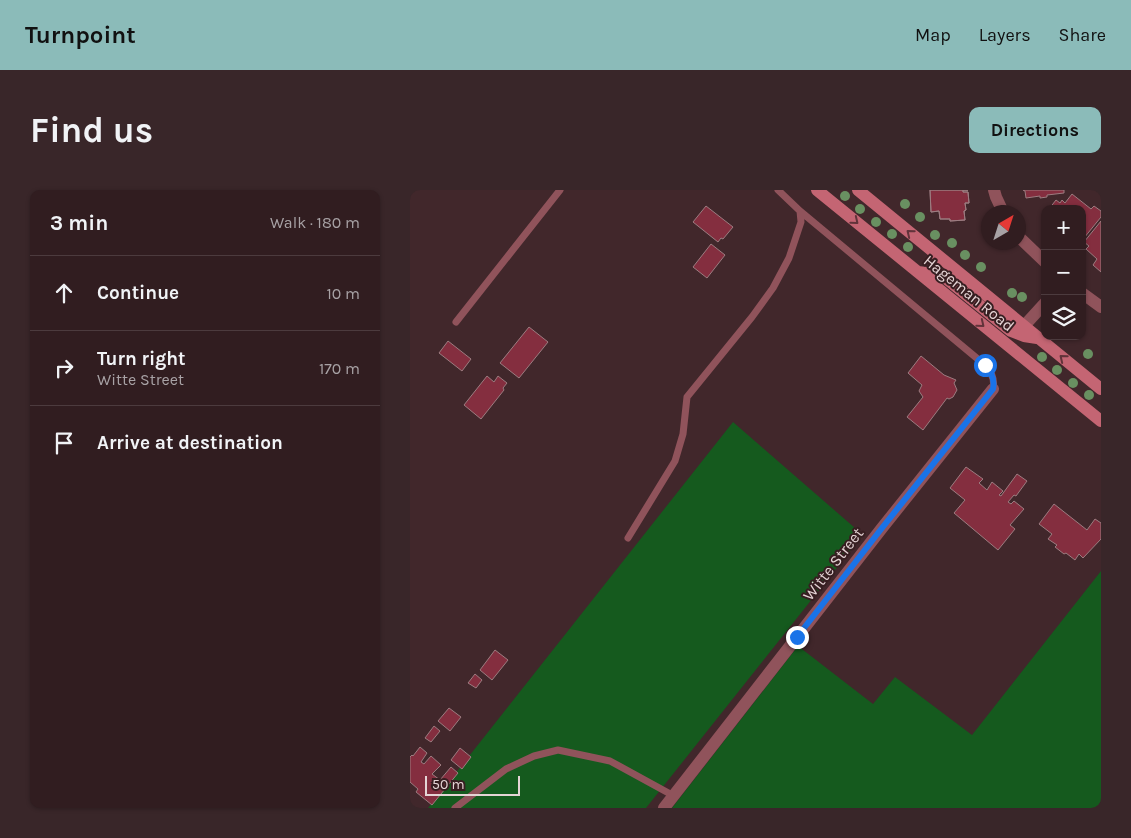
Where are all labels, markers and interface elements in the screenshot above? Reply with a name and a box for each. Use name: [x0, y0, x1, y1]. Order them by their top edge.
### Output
text: Turnpoint: [25, 21, 136, 49]
text: Map: [915, 24, 951, 46]
text: Layers: [979, 24, 1031, 46]
text: Share: [1059, 24, 1106, 46]
button: Directions: [969, 107, 1101, 153]
text: Find us: [30, 110, 153, 151]
north arrow: [981, 205, 1026, 250]
map controls: [1041, 205, 1086, 340]
button: +: [1041, 205, 1086, 250]
text: 3 min: [50, 211, 108, 235]
text: Walk · 180 m: [270, 213, 360, 232]
one-way arrow: [849, 215, 858, 223]
one-way arrow: [907, 230, 916, 238]
button: −: [1041, 250, 1086, 295]
street label: Hageman Road: [920, 251, 1018, 335]
icon: ahead: [50, 279, 78, 307]
text: Continue: [97, 282, 179, 304]
text: 10 m: [326, 284, 360, 303]
button: layers: [1041, 295, 1086, 340]
one-way arrow: [975, 318, 984, 326]
text: Turn right: [97, 348, 186, 370]
icon: right: [50, 354, 78, 382]
route start: [974, 354, 997, 377]
one-way arrow: [1060, 355, 1069, 363]
text: 170 m: [319, 359, 360, 378]
text: Witte Street: [97, 370, 184, 389]
icon: arrive: [50, 429, 78, 457]
text: Arrive at destination: [97, 432, 283, 454]
street label: Witte Street: [799, 524, 867, 604]
route end: [786, 626, 809, 649]
scale bar: [425, 773, 520, 796]
text: 50 m: [432, 776, 465, 793]

